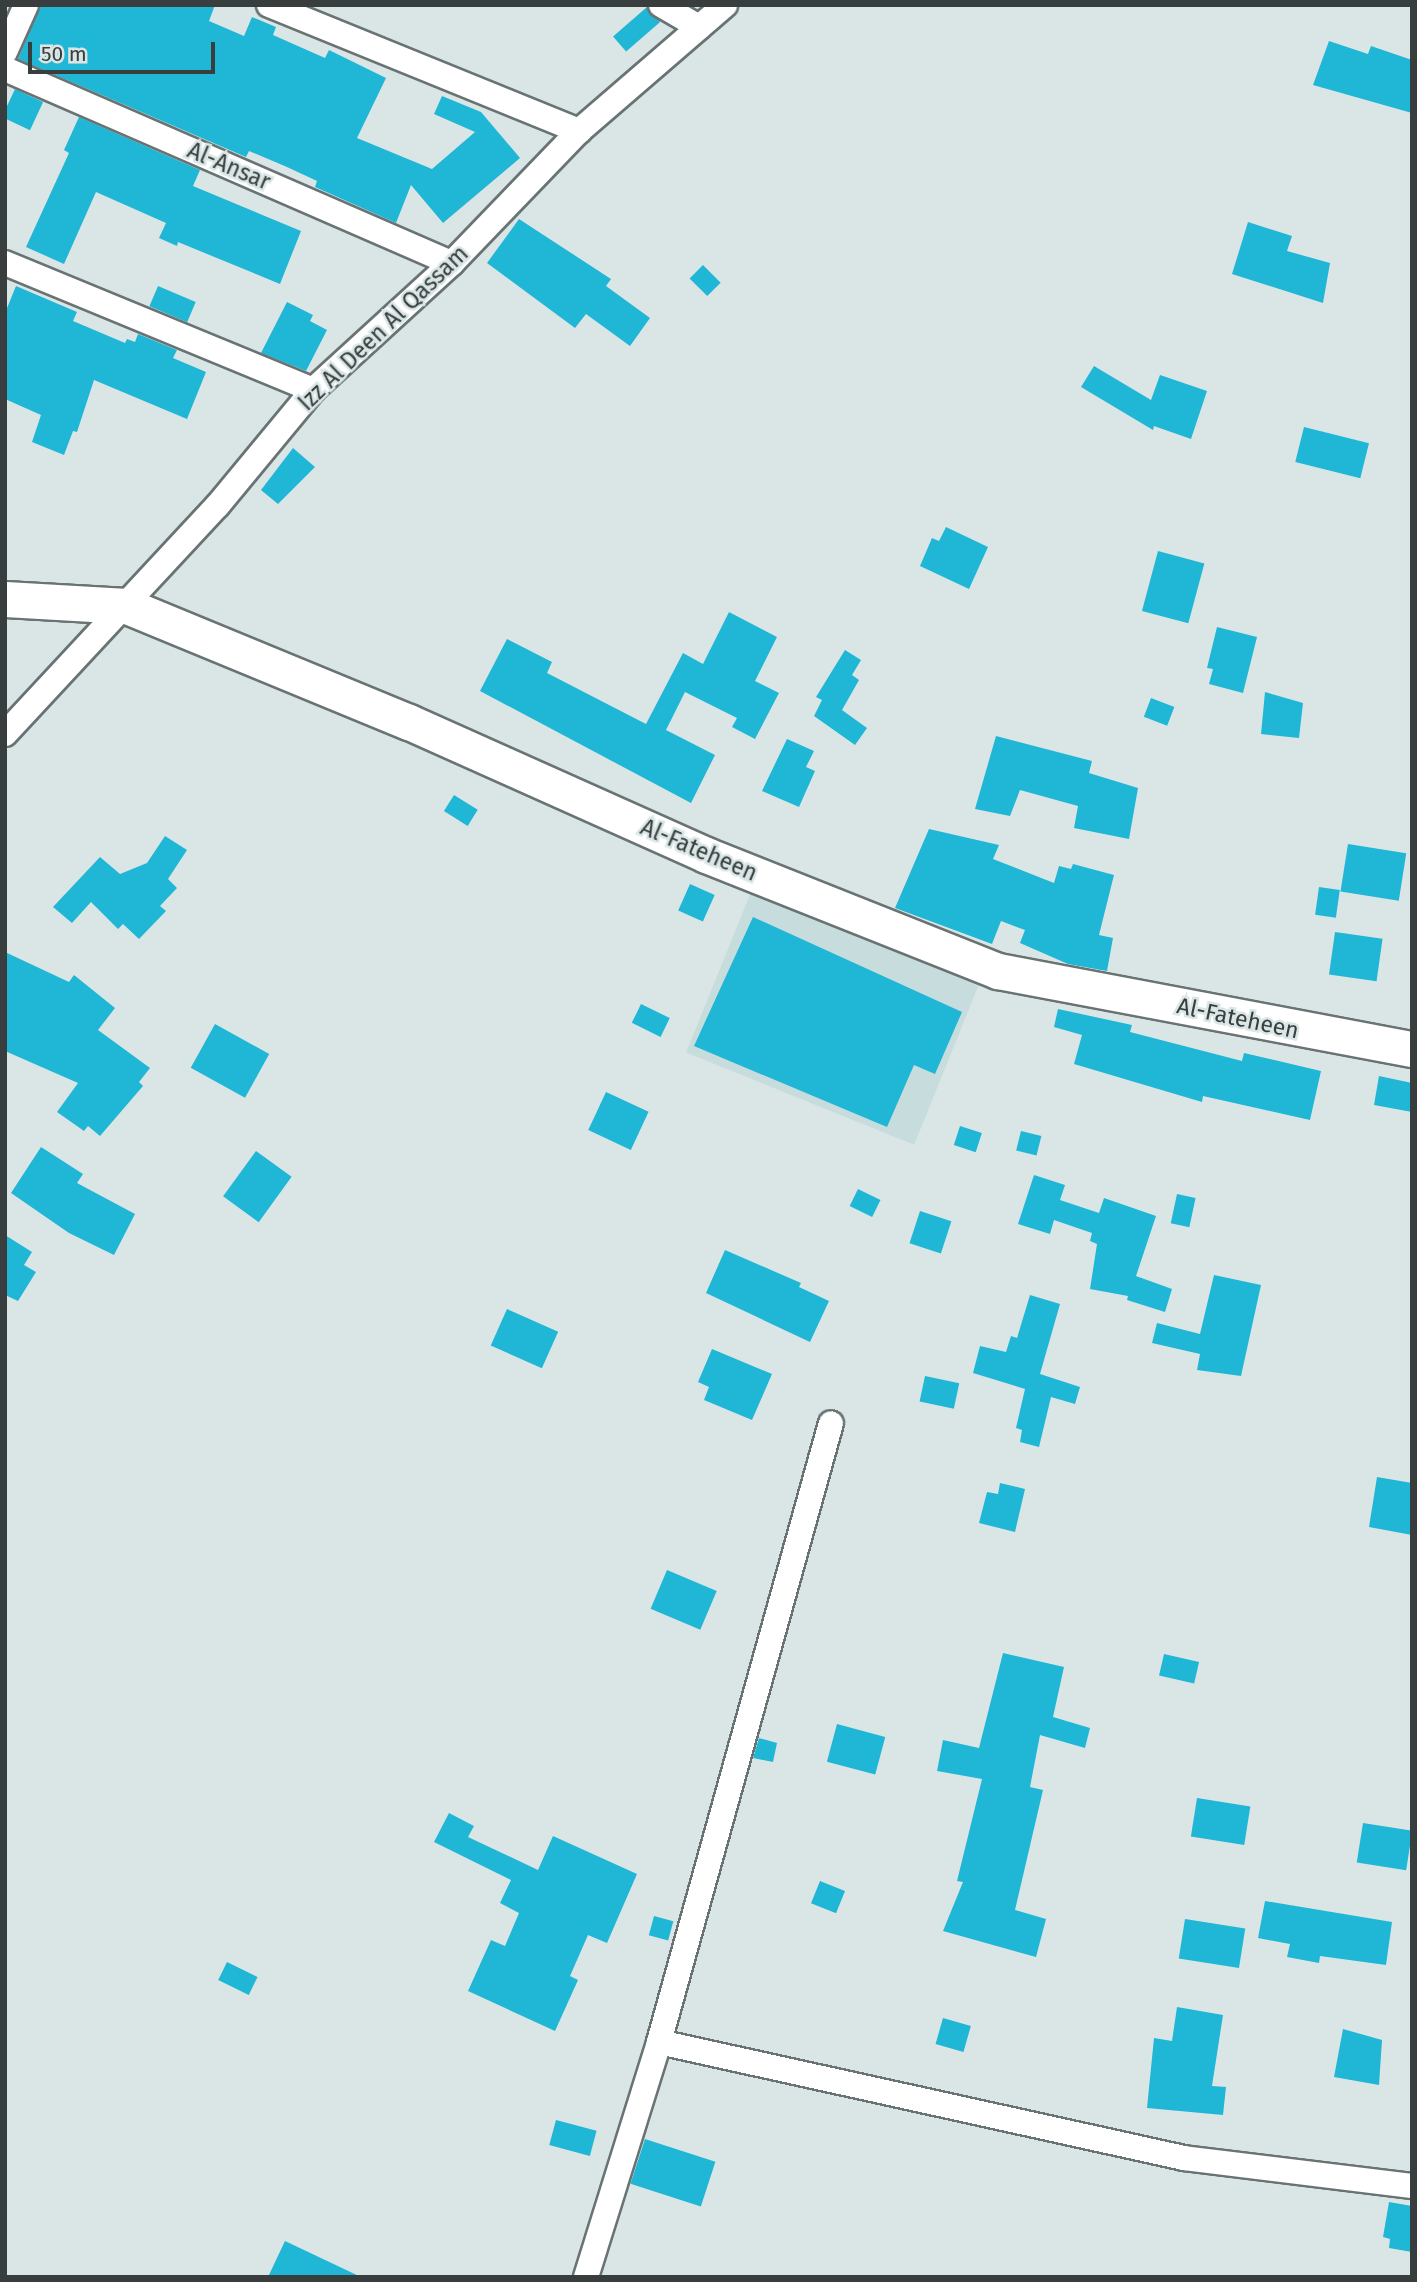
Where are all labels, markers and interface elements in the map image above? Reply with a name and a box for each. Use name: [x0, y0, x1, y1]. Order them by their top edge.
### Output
scale bar: [32, 28, 219, 72]
text: 50 m: [41, 41, 87, 67]
street label: Al-Ansar: [183, 136, 275, 196]
street label: Izz Al Deen Al Qassam: [292, 240, 474, 416]
street label: Al-Fateheen: [637, 813, 761, 887]
street label: Al-Fateheen: [1175, 992, 1301, 1044]

